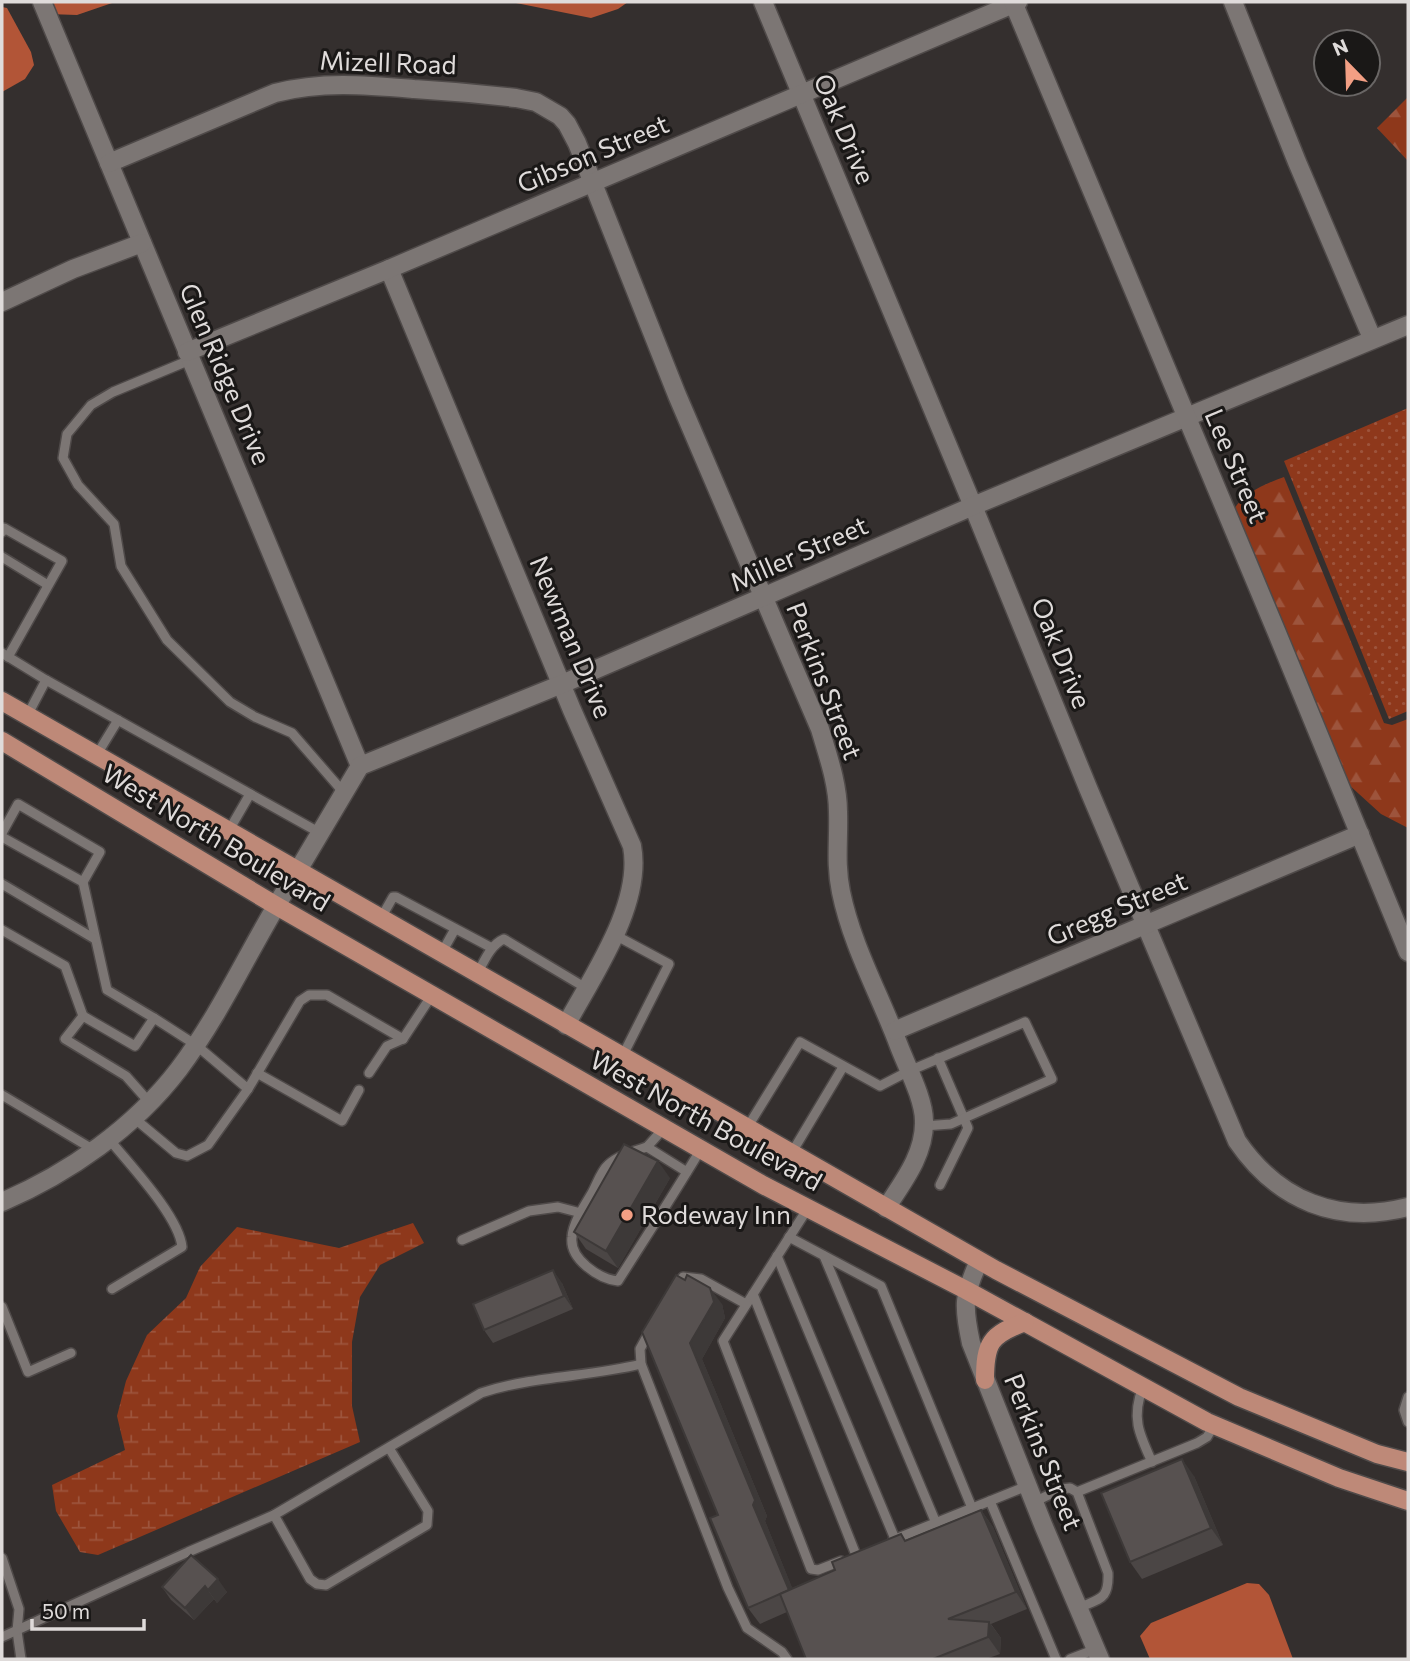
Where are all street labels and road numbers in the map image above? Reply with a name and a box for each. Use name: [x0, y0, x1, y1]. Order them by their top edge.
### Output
street label: Mizell Road: [319, 44, 457, 79]
street label: Oak Drive: [808, 69, 882, 188]
street label: Gibson Street: [512, 107, 673, 198]
street label: Glen Ridge Drive: [174, 278, 278, 469]
street label: Lee Street: [1200, 404, 1275, 527]
street label: Miller Street: [725, 509, 872, 597]
street label: Newman Drive: [524, 551, 620, 722]
street label: Oak Drive: [1026, 593, 1099, 712]
street label: Perkins Street: [781, 597, 870, 763]
street label: West North Boulevard: [97, 756, 336, 917]
street label: Gregg Street: [1042, 864, 1191, 951]
street label: West North Boulevard: [585, 1043, 828, 1196]
street label: Perkins Street: [999, 1369, 1090, 1534]

